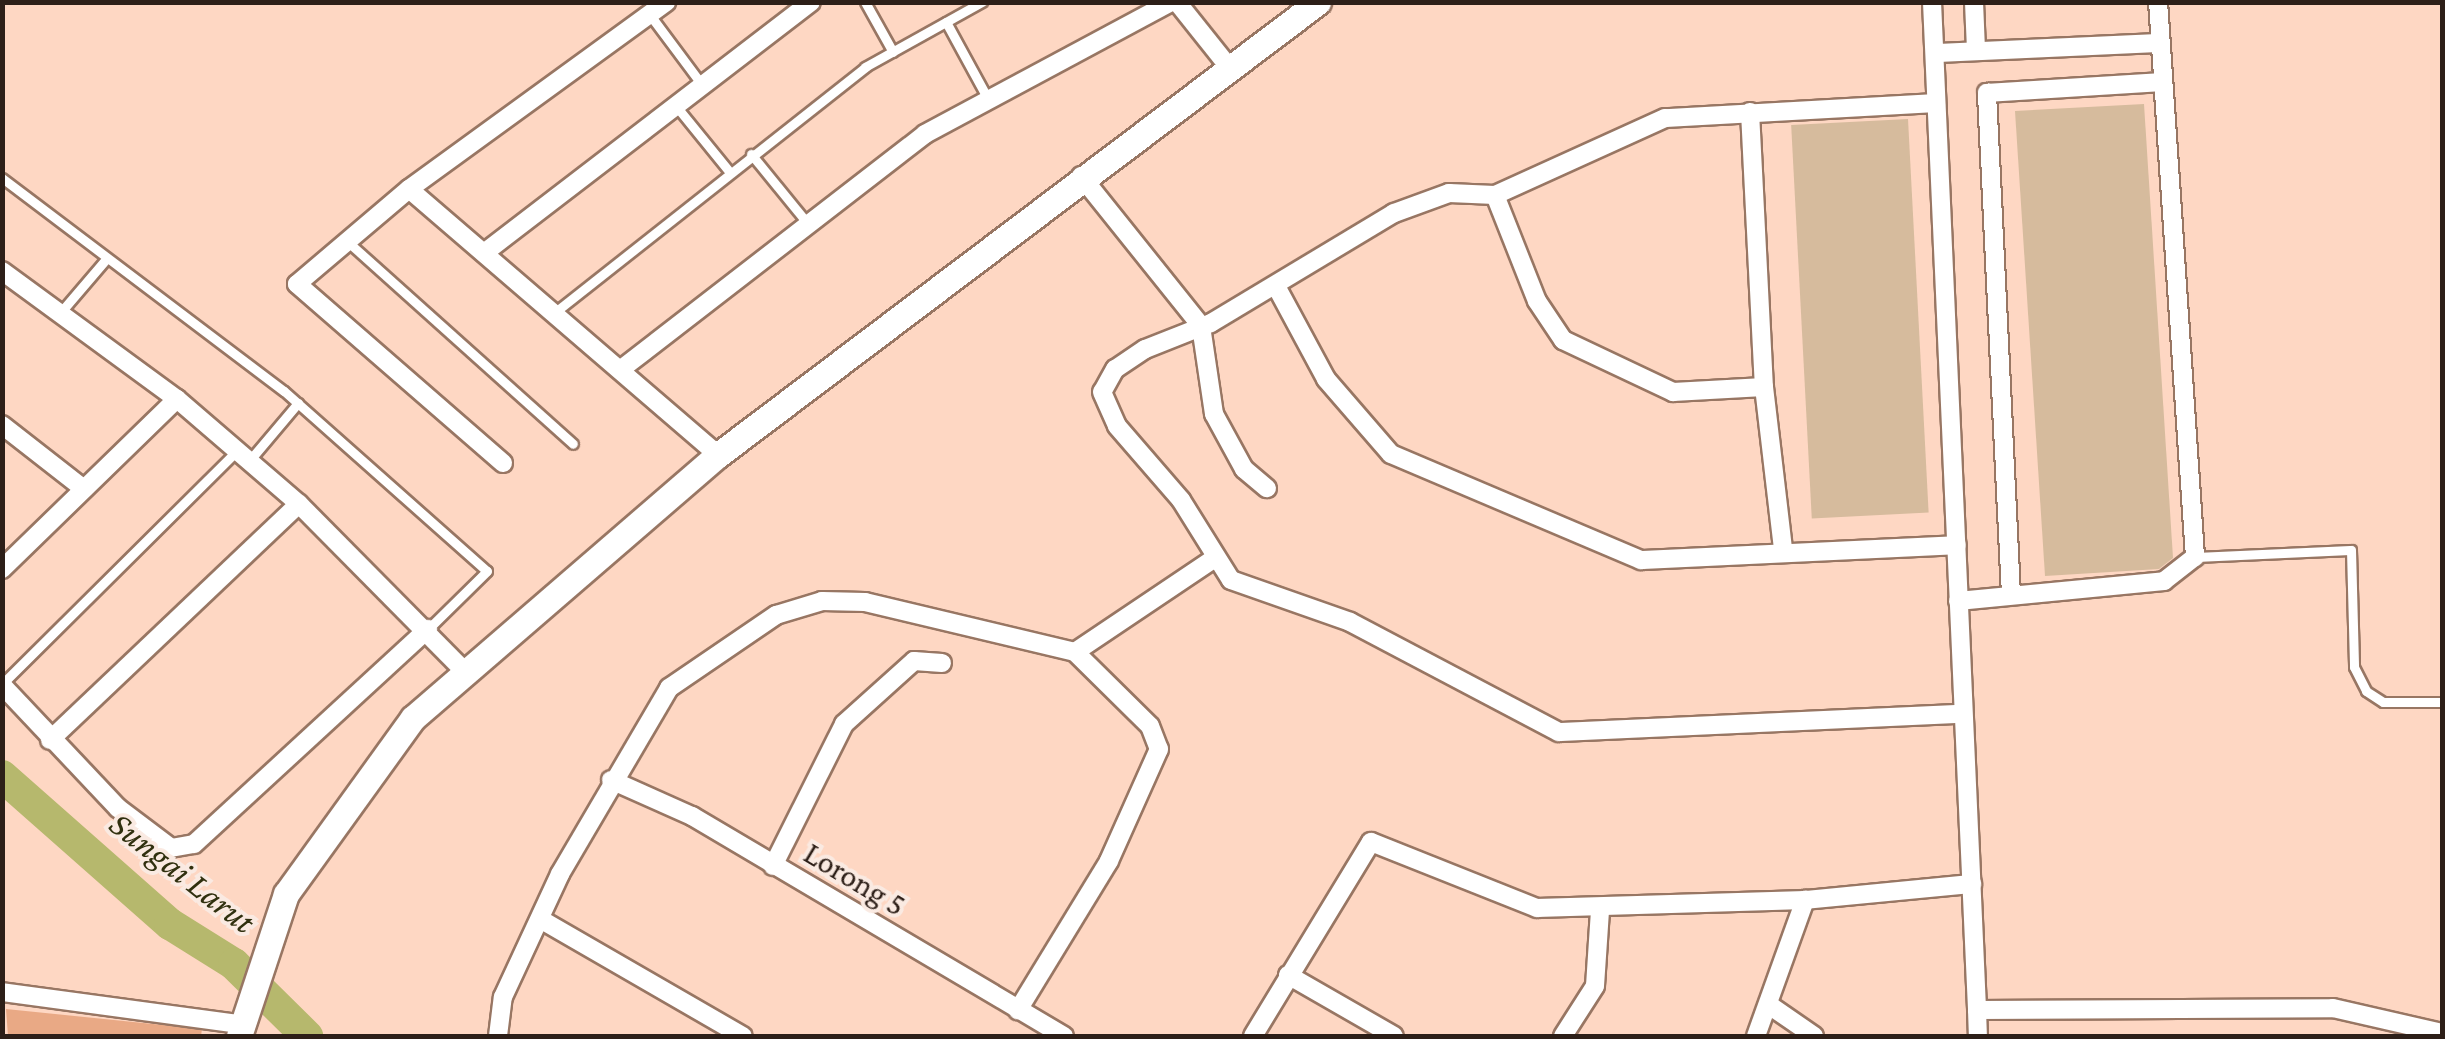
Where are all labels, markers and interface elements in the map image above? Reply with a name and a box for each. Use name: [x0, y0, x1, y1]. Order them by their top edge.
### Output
water label: Sungai Larut: [101, 803, 263, 943]
street label: Lorong 5: [797, 834, 913, 924]

